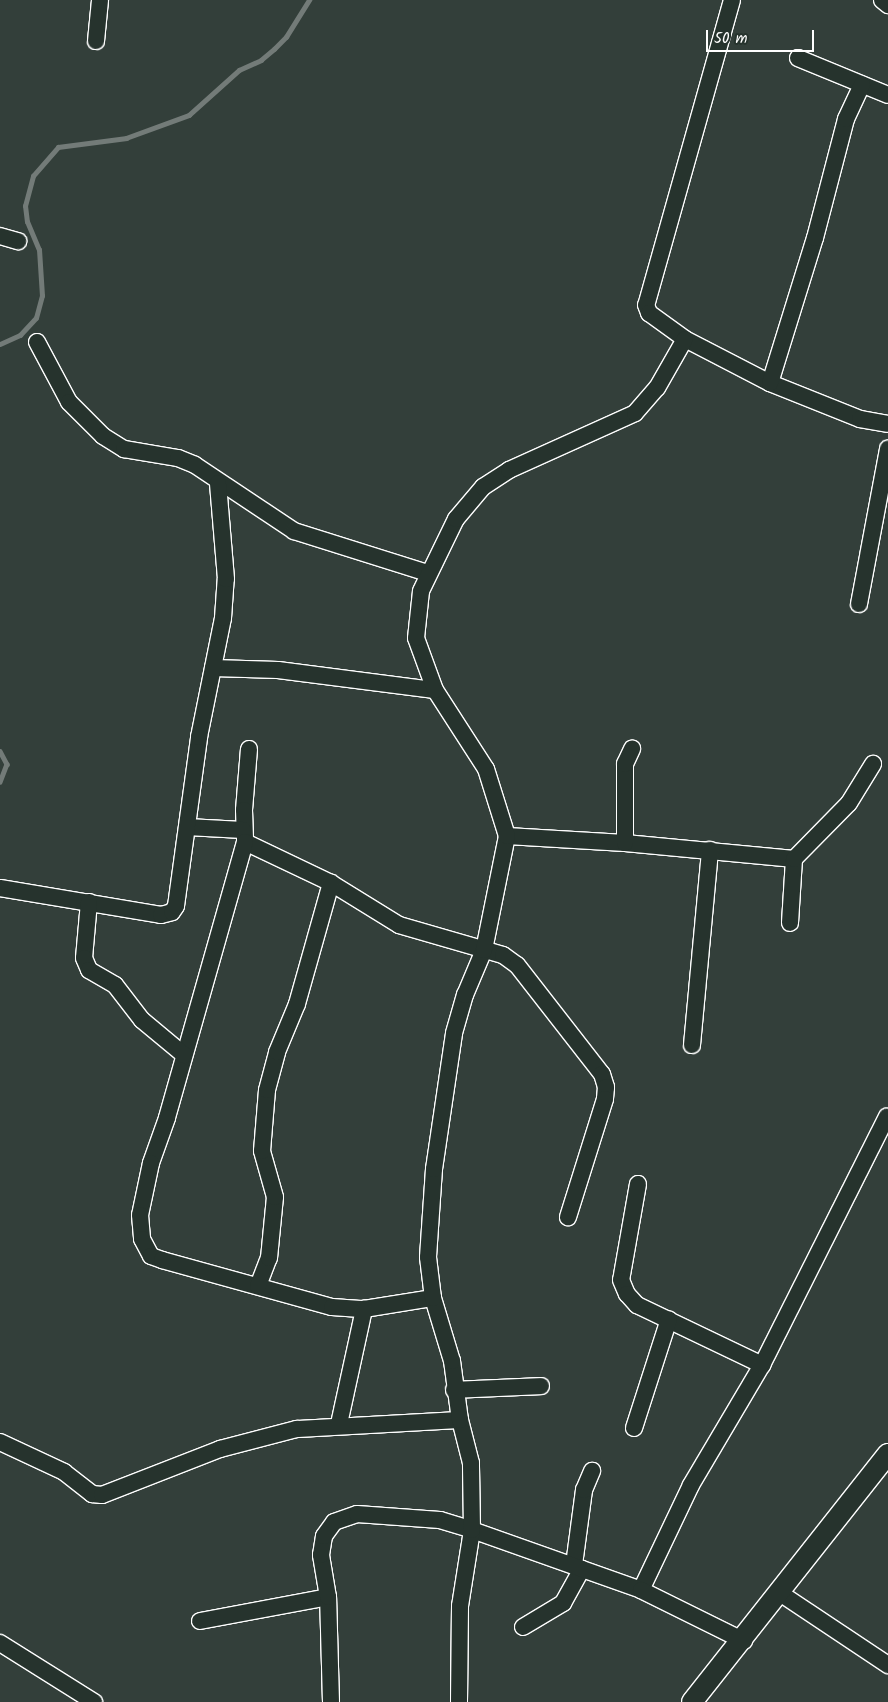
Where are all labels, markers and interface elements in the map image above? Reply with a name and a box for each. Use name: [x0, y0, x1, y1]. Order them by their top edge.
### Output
scale bar: [708, 20, 816, 52]
text: 50 m: [714, 27, 748, 51]

